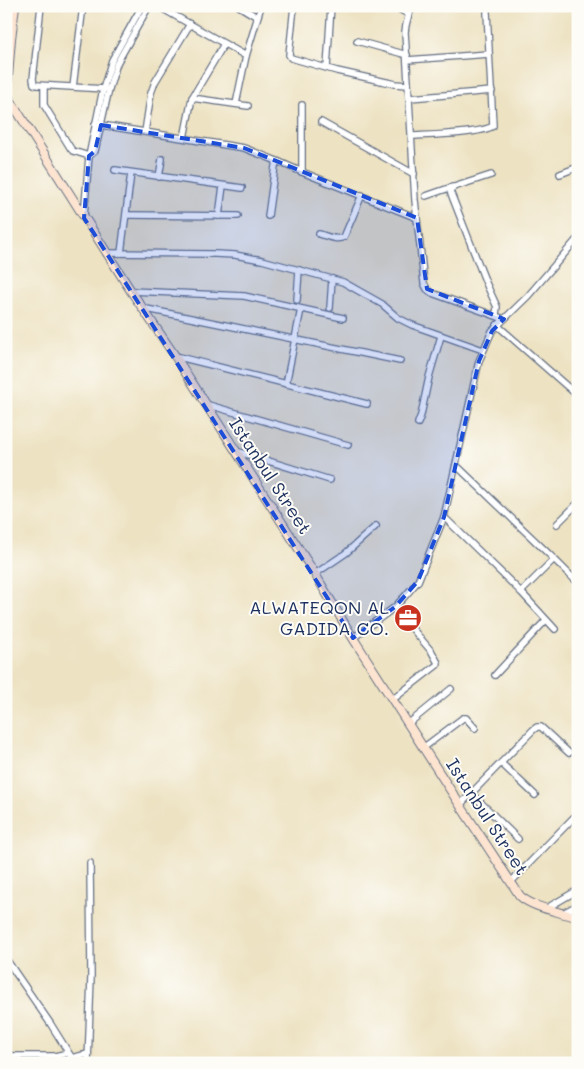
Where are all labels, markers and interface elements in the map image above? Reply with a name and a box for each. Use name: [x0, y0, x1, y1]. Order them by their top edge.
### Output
street label: Istanbul Street: [224, 412, 318, 538]
place label: ALWATEQON AL GADIDA CO.: [249, 595, 390, 640]
office icon: ALWATEQON AL GADIDA CO.: [393, 603, 423, 633]
street label: Istanbul Street: [441, 753, 535, 879]

